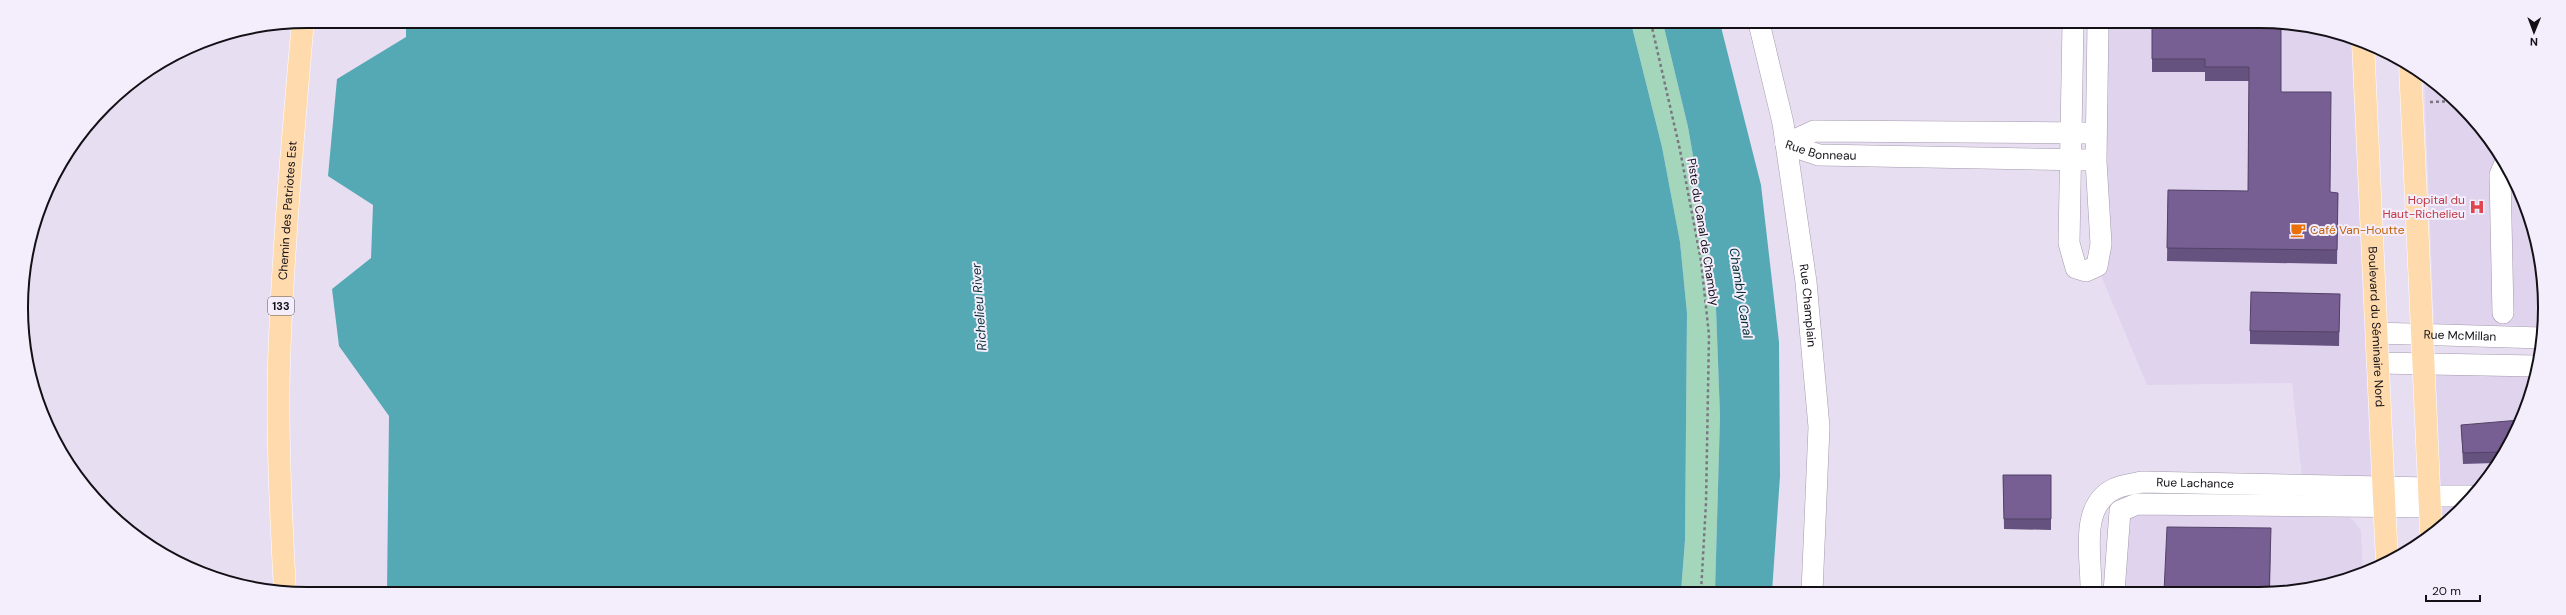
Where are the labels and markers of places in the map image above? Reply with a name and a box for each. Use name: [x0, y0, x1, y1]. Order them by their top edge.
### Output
place label: Hopital du Haut-Richelieu: [2382, 192, 2465, 222]
hospital icon: Hopital du Haut-Richelieu: [2468, 198, 2486, 216]
cafe icon: Café Van-Houtte: [2289, 221, 2307, 239]
place label: Café Van-Houtte: [2310, 222, 2405, 238]

